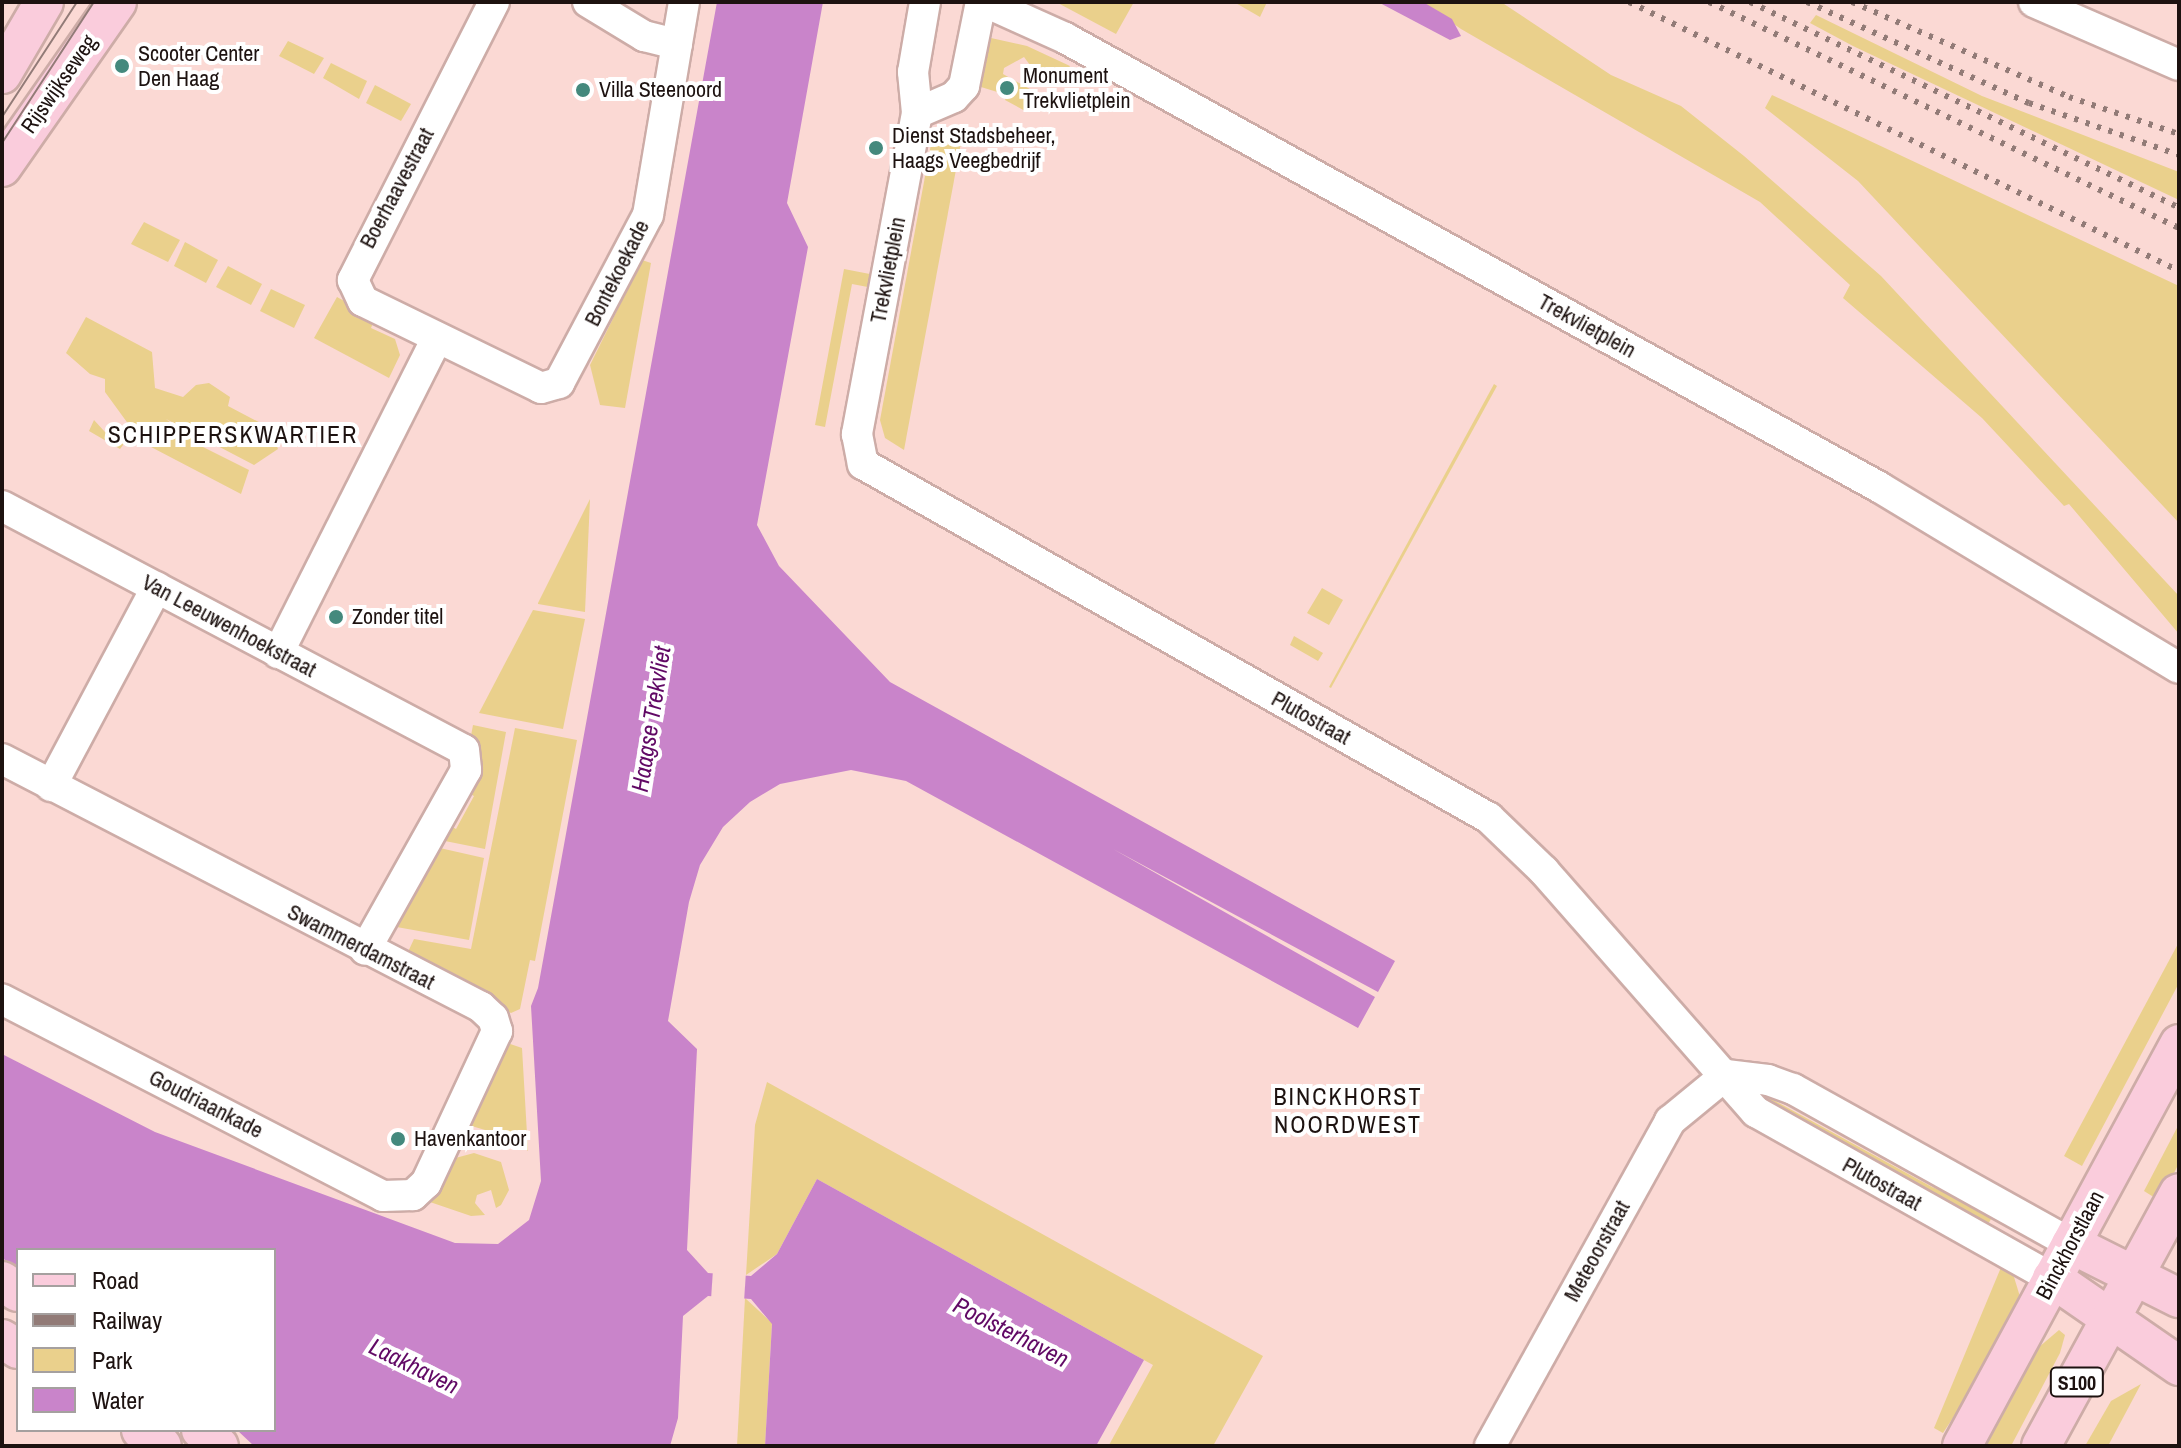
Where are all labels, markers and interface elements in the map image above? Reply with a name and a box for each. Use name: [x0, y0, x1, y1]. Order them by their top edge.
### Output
street label: Rijswijkseweg: [15, 30, 103, 138]
place label: Scooter Center Den Haag: [138, 40, 259, 92]
marker: Scooter Center Den Haag: [113, 57, 131, 75]
place label: Monument Trekvlietplein: [1023, 62, 1131, 114]
place label: Villa Steenoord: [599, 77, 722, 103]
marker: Monument Trekvlietplein: [998, 79, 1016, 97]
marker: Villa Steenoord: [574, 81, 592, 99]
place label: Dienst Stadsbeheer, Haags Veegbedrijf: [892, 122, 1055, 174]
street label: Boerhaavestraat: [354, 123, 440, 253]
marker: Dienst Stadsbeheer, Haags Veegbedrijf: [867, 139, 885, 157]
street label: Trekvlietplein: [865, 215, 911, 325]
street label: Bontekoekade: [579, 216, 655, 330]
street label: Trekvlietplein: [1534, 288, 1640, 364]
district label: SCHIPPERSKWARTIER: [108, 421, 358, 449]
street label: Van Leeuwenhoekstraat: [137, 569, 321, 683]
place label: Zonder titel: [352, 604, 443, 630]
marker: Zonder titel: [327, 608, 345, 626]
water label: Haagse Trekvliet: [625, 644, 677, 794]
street label: Plutostraat: [1267, 686, 1355, 750]
street label: Swammerdamstraat: [283, 899, 439, 995]
street label: Goudriaankade: [145, 1064, 267, 1144]
district label: BINCKHORST NOORDWEST: [1273, 1083, 1423, 1139]
place label: Havenkantoor: [414, 1126, 526, 1152]
marker: Havenkantoor: [389, 1130, 407, 1148]
street label: Plutostraat: [1838, 1152, 1926, 1216]
street label: Binckhorstlaan: [2030, 1186, 2110, 1304]
street label: Meteoorstraat: [1558, 1196, 1636, 1306]
legend: [16, 1248, 276, 1432]
text: Road: [92, 1264, 139, 1296]
water label: Poolsterhaven: [948, 1291, 1074, 1373]
text: Railway: [92, 1304, 162, 1336]
water label: Laakhaven: [364, 1332, 464, 1400]
text: Park: [92, 1344, 132, 1376]
road number: S100: [2049, 1366, 2105, 1398]
text: Water: [92, 1384, 144, 1416]

